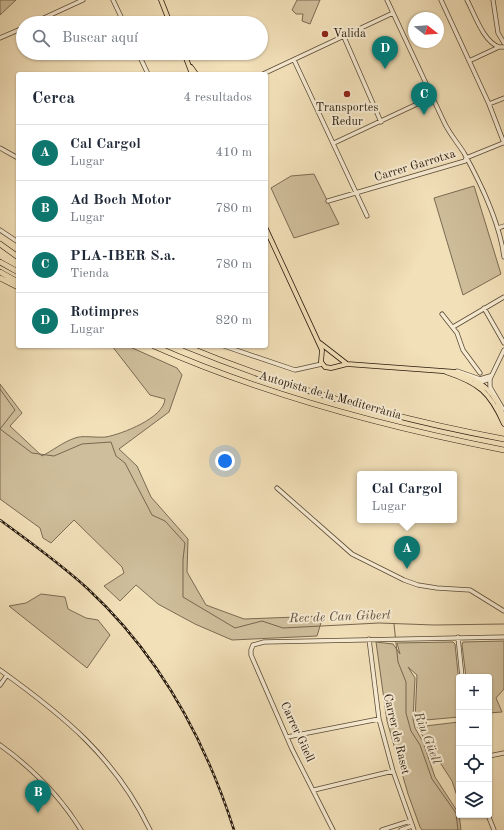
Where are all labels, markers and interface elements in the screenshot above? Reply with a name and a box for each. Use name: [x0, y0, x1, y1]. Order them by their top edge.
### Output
north arrow: [408, 12, 444, 48]
search box: [16, 16, 268, 60]
icon: search: [30, 27, 52, 49]
place label: Valida: [333, 28, 366, 40]
marker: Valida: [320, 29, 330, 39]
text: Buscar aquí: [62, 31, 138, 46]
pin: D: [372, 36, 398, 69]
pin: C: [411, 82, 437, 115]
marker: Transportes Redur: [342, 89, 352, 99]
text: Cerca: [32, 90, 75, 107]
text: 4 resultados: [184, 91, 252, 104]
place label: Transportes Redur: [315, 102, 379, 128]
text: Cal Cargol: [70, 137, 141, 152]
text: A: [40, 146, 50, 159]
text: 410 m: [215, 146, 252, 159]
street label: Carrer Garrotxa: [373, 148, 457, 184]
text: Lugar: [70, 155, 104, 168]
text: Ad Boch Motor: [70, 193, 171, 208]
text: B: [40, 202, 50, 215]
text: 780 m: [215, 202, 252, 215]
text: Lugar: [70, 211, 104, 224]
text: PLA-IBER S.a.: [70, 249, 176, 264]
text: C: [41, 258, 49, 271]
text: 780 m: [215, 258, 252, 271]
text: Tienda: [70, 267, 109, 280]
text: Rotimpres: [70, 305, 139, 320]
text: D: [40, 314, 50, 327]
text: 820 m: [215, 314, 252, 327]
text: Lugar: [70, 323, 104, 336]
street label: Autopista de la Mediterrània: [257, 370, 403, 422]
your location: [215, 451, 235, 471]
popup: [357, 471, 457, 523]
text: Cal Cargol: [372, 482, 442, 497]
text: Lugar: [372, 500, 406, 513]
pin: A: [394, 536, 420, 569]
water label: Rec de Can Gibert: [288, 609, 392, 625]
map controls: [456, 674, 492, 818]
button: +: [456, 674, 492, 710]
street label: Carrer de Raset: [381, 693, 411, 775]
street label: Carrer Güell: [278, 700, 316, 764]
water label: Riu Güell: [411, 709, 443, 766]
button: −: [456, 710, 492, 746]
button: locate: [456, 746, 492, 782]
pin: B: [25, 780, 51, 813]
button: layers: [456, 782, 492, 818]

